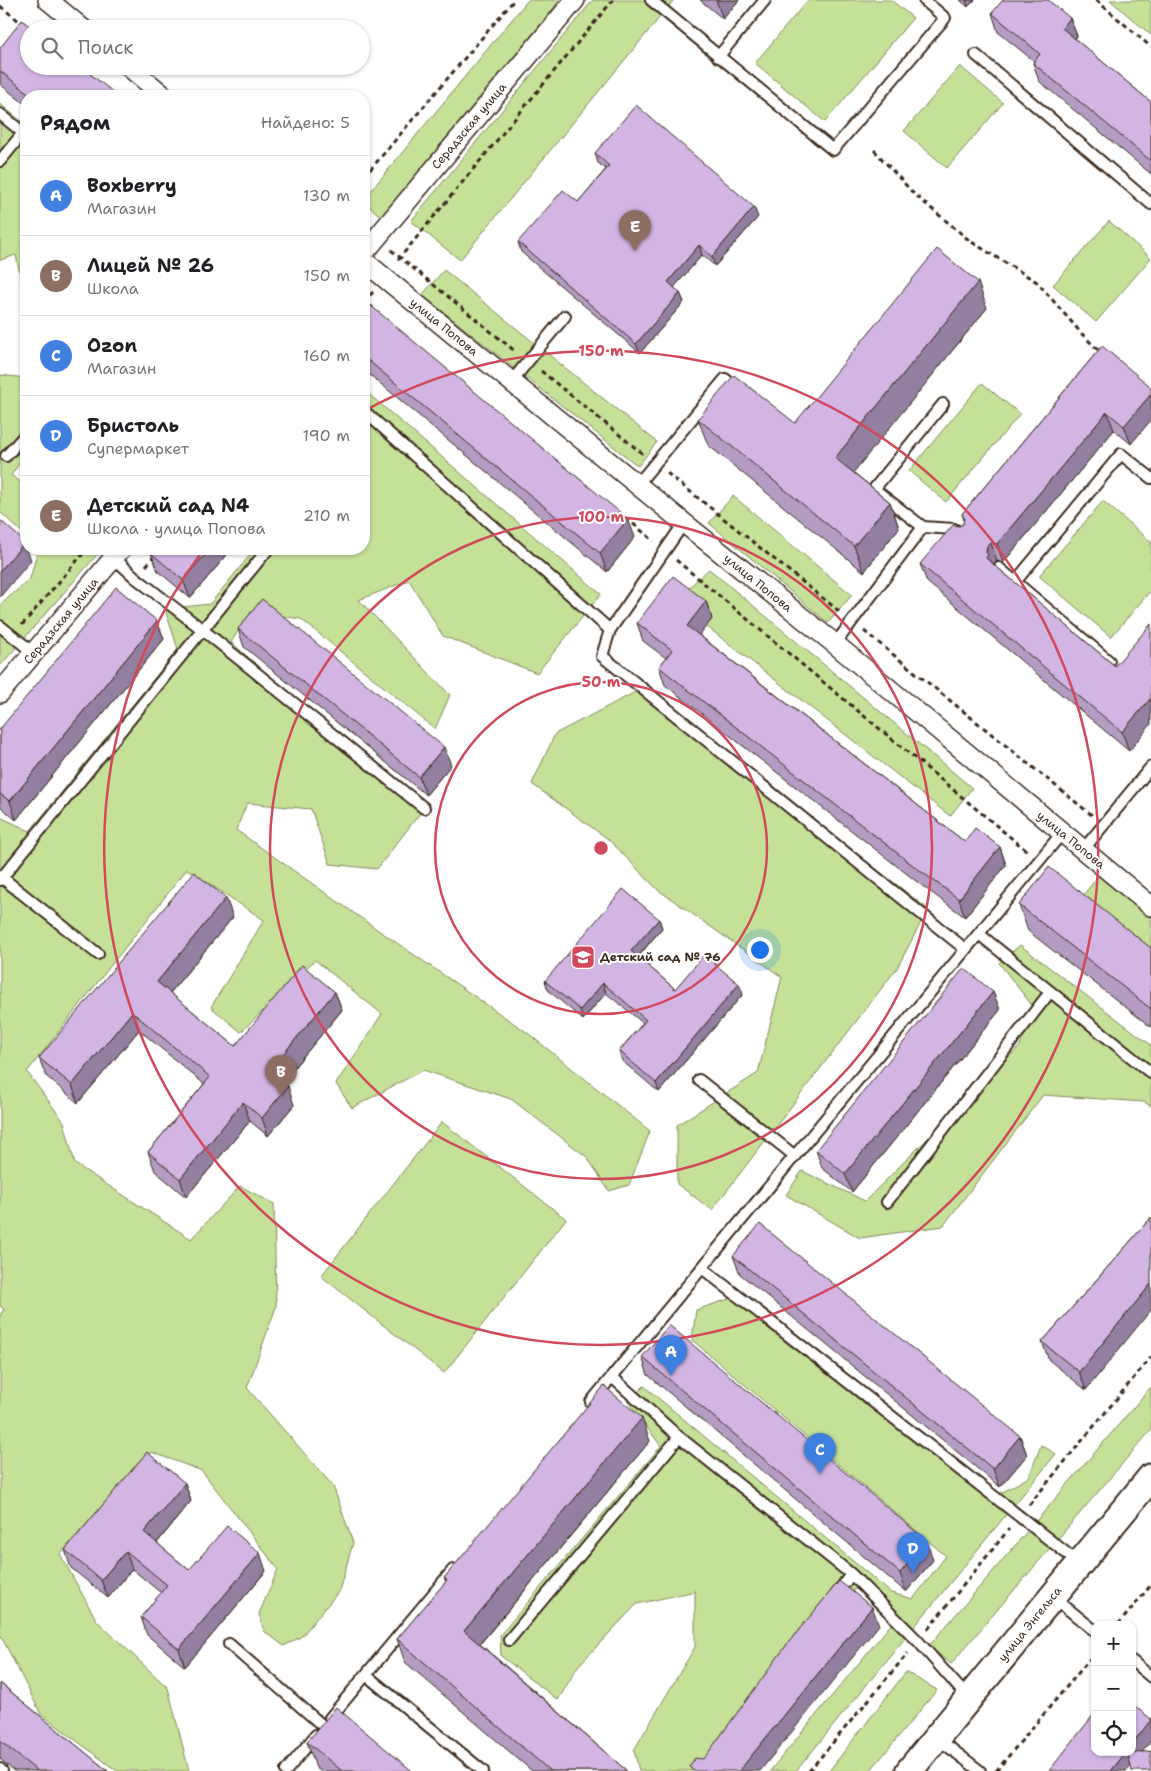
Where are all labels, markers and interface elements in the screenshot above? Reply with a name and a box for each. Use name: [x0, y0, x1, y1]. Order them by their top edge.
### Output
search box: [20, 20, 370, 75]
icon: search: [38, 34, 66, 62]
text: Поиск: [78, 35, 133, 60]
street label: Серадзская улица: [428, 79, 510, 173]
text: Рядом: [40, 109, 110, 137]
text: Найдено: 5: [261, 112, 350, 133]
text: Boxberry: [87, 173, 177, 198]
text: A: [50, 185, 62, 206]
text: 130 m: [303, 185, 350, 206]
text: Магазин: [87, 198, 156, 219]
pin: E: [619, 210, 651, 251]
text: Лицей № 26: [87, 253, 214, 278]
text: B: [51, 265, 61, 286]
text: 150 m: [303, 265, 350, 286]
text: Школа: [87, 278, 139, 299]
street label: улица Попова: [407, 295, 482, 360]
text: Ozon: [87, 333, 137, 358]
text: 150 m: [578, 341, 624, 361]
text: C: [51, 345, 61, 366]
text: 160 m: [303, 345, 350, 366]
text: Магазин: [87, 358, 156, 379]
text: Бристоль: [87, 413, 179, 438]
text: D: [50, 425, 62, 446]
text: 190 m: [303, 425, 350, 446]
text: Супермаркет: [87, 438, 189, 459]
text: Детский сад N4: [87, 493, 249, 518]
text: E: [51, 505, 61, 526]
text: 210 m: [303, 505, 350, 526]
text: 100 m: [578, 507, 624, 527]
text: Школа · улица Попова: [87, 518, 265, 539]
street label: улица Попова: [721, 551, 796, 616]
street label: Серадзская улица: [20, 574, 102, 668]
text: 50 m: [582, 672, 621, 692]
street label: улица Попова: [1034, 808, 1109, 873]
centre of rings: [592, 839, 610, 857]
your location: [747, 937, 773, 963]
school or university icon: Детский сад № 76: [570, 944, 596, 970]
place label: Детский сад № 76: [600, 949, 721, 965]
pin: B: [265, 1055, 297, 1096]
pin: A: [655, 1335, 687, 1376]
pin: C: [804, 1433, 836, 1474]
pin: D: [897, 1532, 929, 1573]
street label: улица Энгельса: [995, 1583, 1066, 1665]
map controls: [1091, 1621, 1136, 1756]
button: +: [1091, 1621, 1136, 1666]
button: −: [1091, 1666, 1136, 1711]
button: locate: [1091, 1711, 1136, 1756]

